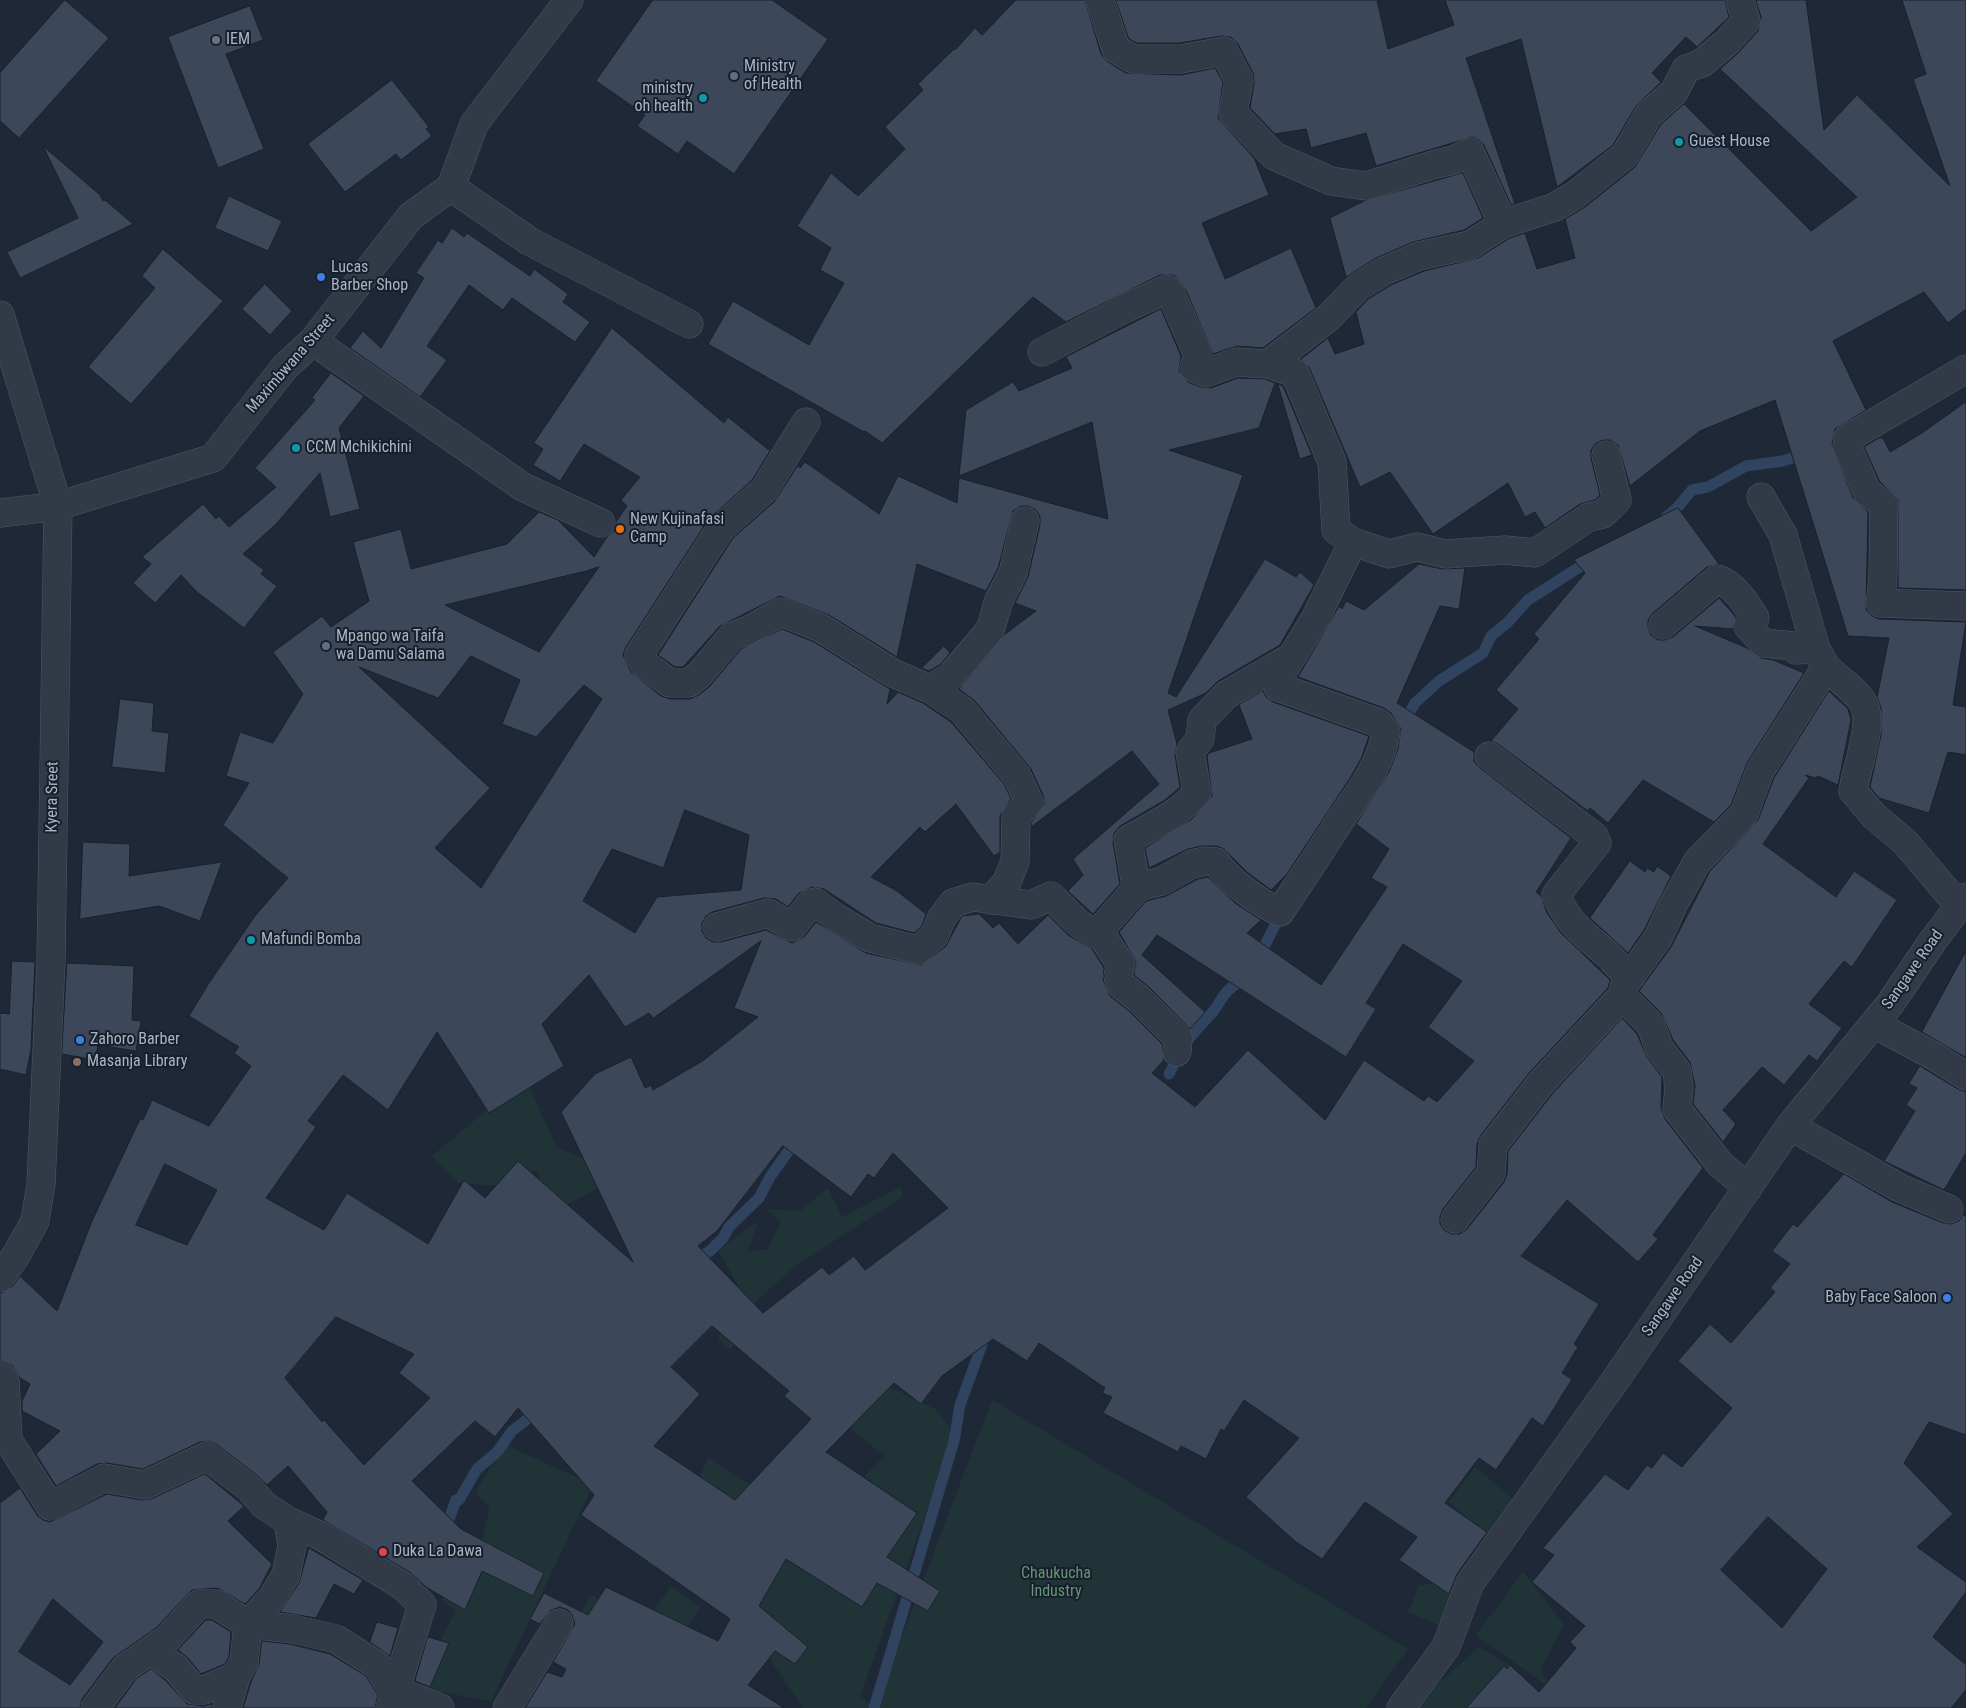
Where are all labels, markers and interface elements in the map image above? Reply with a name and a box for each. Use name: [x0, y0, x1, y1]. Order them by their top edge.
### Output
place label: IEM: [226, 30, 250, 50]
marker: IEM: [210, 34, 222, 46]
place label: Ministry of Health: [744, 57, 802, 95]
marker: Ministry of Health: [728, 70, 740, 82]
place label: ministry oh health: [635, 79, 693, 117]
marker: ministry oh health: [697, 92, 709, 104]
place label: Guest House: [1689, 132, 1770, 152]
marker: Guest House: [1673, 136, 1685, 148]
place label: Lucas Barber Shop: [331, 258, 408, 296]
marker: Lucas Barber Shop: [315, 271, 327, 283]
street label: Maximbwana Street: [243, 311, 339, 417]
place label: CCM Mchikichini: [306, 438, 412, 458]
marker: CCM Mchikichini: [290, 442, 302, 454]
place label: New Kujinafasi Camp: [630, 510, 724, 548]
marker: New Kujinafasi Camp: [614, 523, 626, 535]
place label: Mpango wa Taifa wa Damu Salama: [336, 627, 445, 665]
marker: Mpango wa Taifa wa Damu Salama: [320, 640, 332, 652]
street label: Kyera Sreet: [43, 761, 63, 833]
street label: Sangawe Road: [1878, 926, 1948, 1014]
place label: Mafundi Bomba: [261, 930, 361, 950]
marker: Mafundi Bomba: [245, 934, 257, 946]
place label: Zahoro Barber: [90, 1030, 180, 1050]
marker: Zahoro Barber: [74, 1034, 86, 1046]
place label: Masanja Library: [87, 1052, 187, 1072]
marker: Masanja Library: [71, 1056, 83, 1068]
street label: Sangawe Road: [1638, 1253, 1708, 1341]
place label: Baby Face Saloon: [1825, 1288, 1937, 1308]
marker: Baby Face Saloon: [1941, 1292, 1953, 1304]
place label: Duka La Dawa: [393, 1542, 482, 1562]
marker: Duka La Dawa: [377, 1546, 389, 1558]
park label: Chaukucha Industry: [1021, 1564, 1091, 1602]

